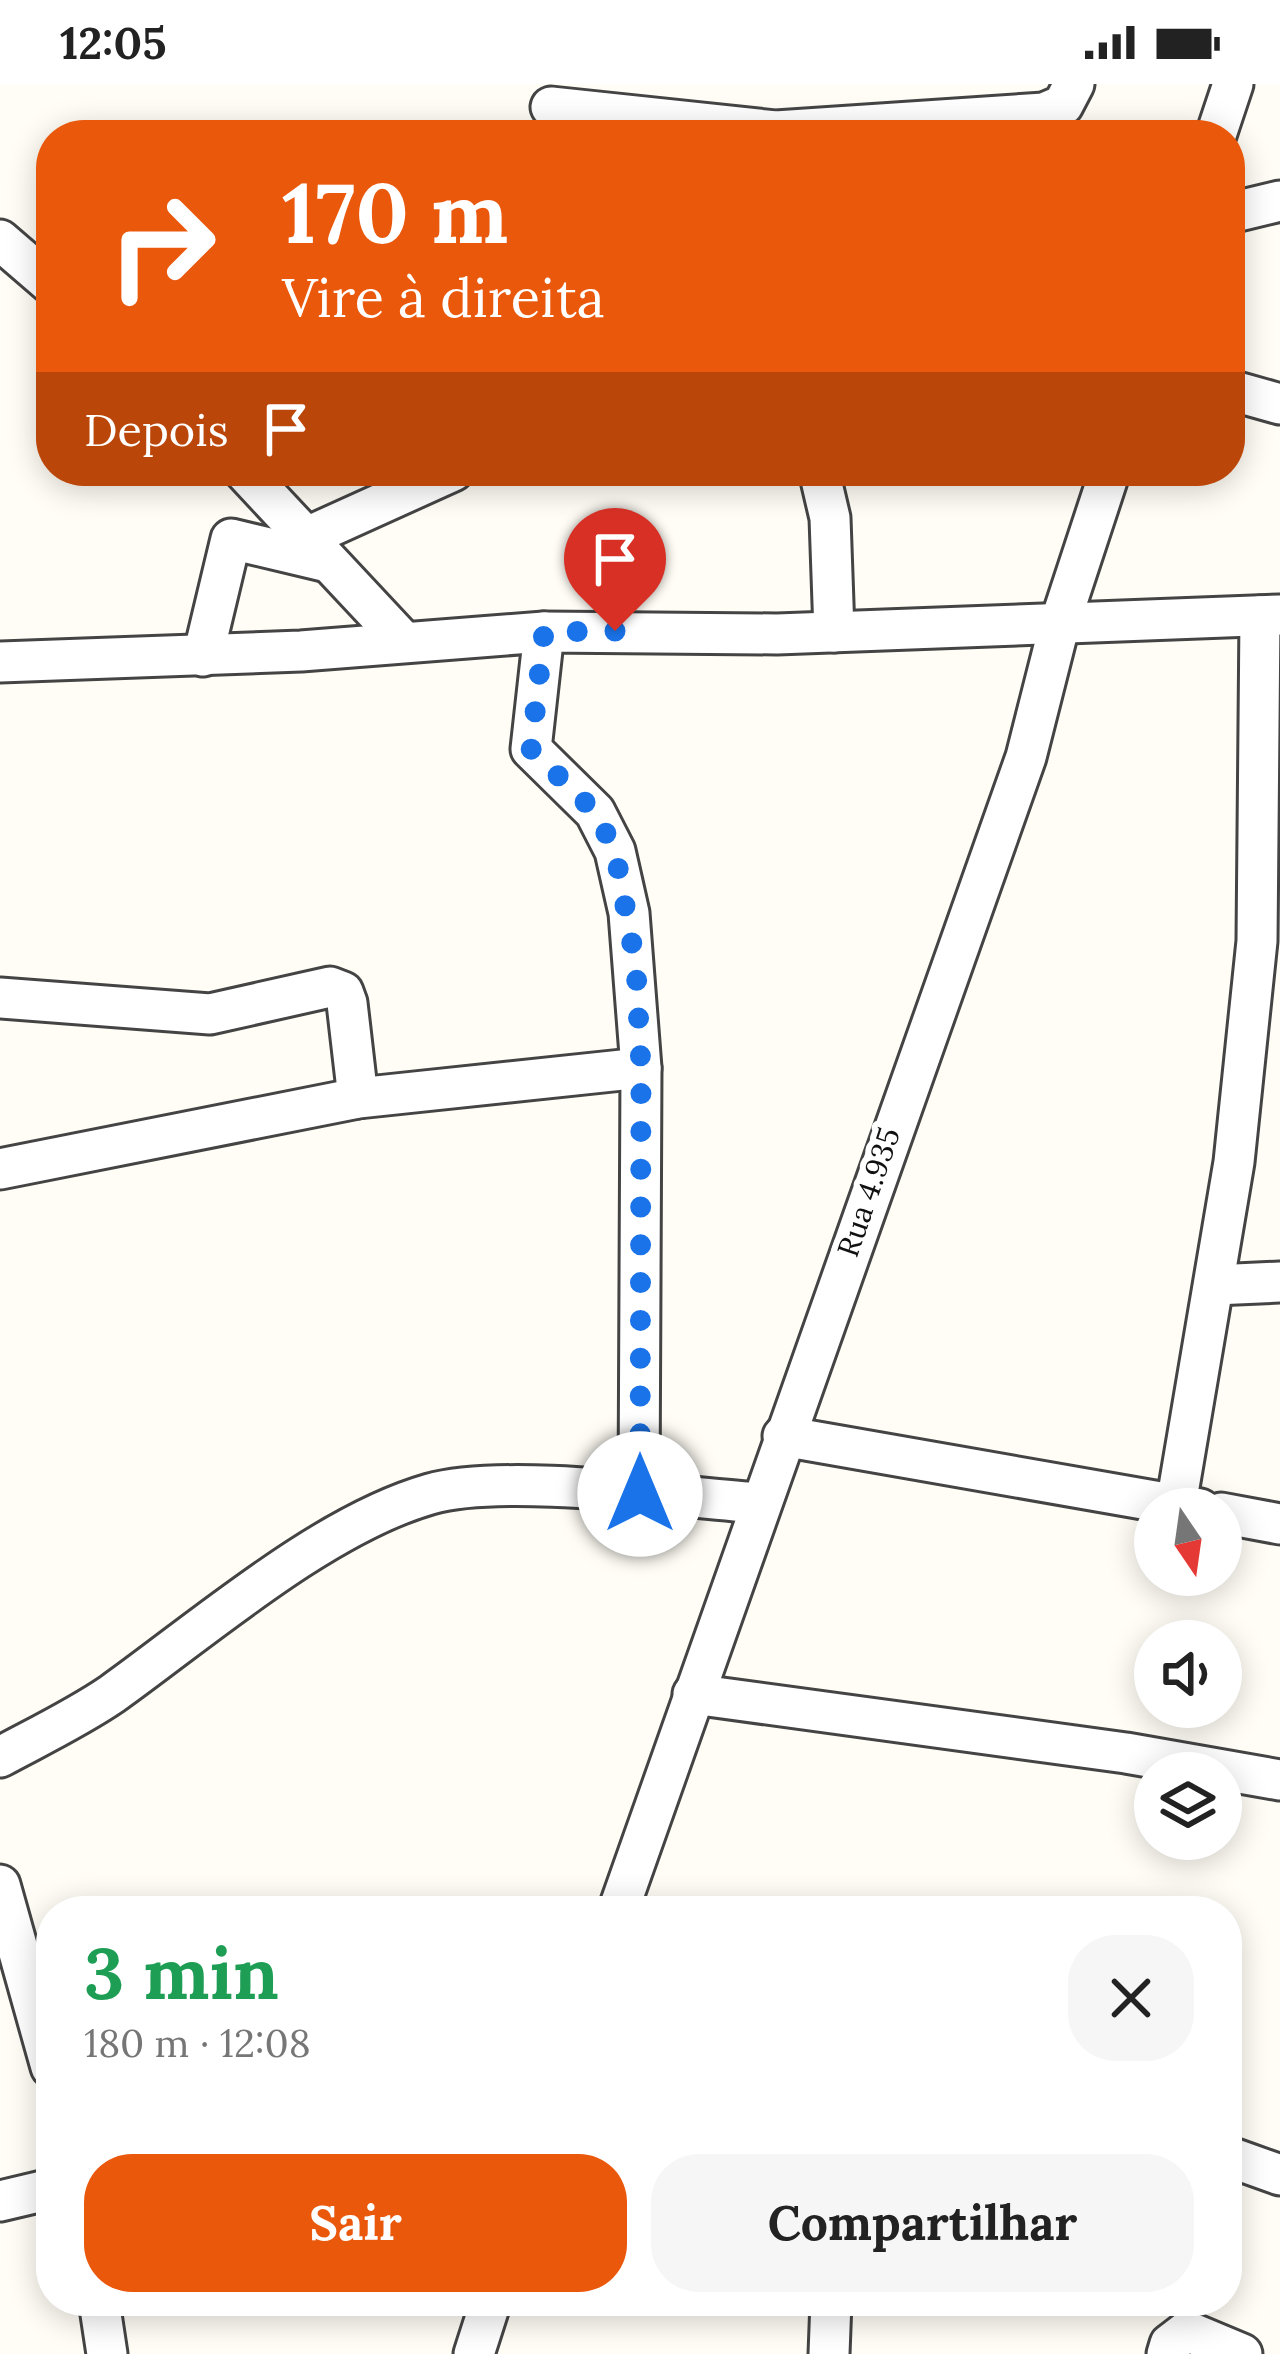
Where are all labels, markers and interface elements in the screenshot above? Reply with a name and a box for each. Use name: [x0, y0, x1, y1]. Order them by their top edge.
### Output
text: 12:05: [60, 14, 166, 71]
text: 170 m: [282, 158, 508, 266]
icon: right: [84, 168, 240, 324]
text: Vire à direita: [282, 263, 605, 332]
icon: arrive: [253, 396, 319, 462]
text: Depois: [84, 401, 229, 458]
pin: [564, 508, 666, 631]
icon: arrive: [582, 526, 648, 592]
street label: Rua 4.935: [828, 1122, 908, 1262]
position arrow: [577, 1431, 703, 1557]
north arrow: [1134, 1488, 1242, 1596]
map controls: [1134, 1488, 1242, 1860]
button: sound: [1134, 1620, 1242, 1728]
button: layers: [1134, 1752, 1242, 1860]
text: 3 min: [84, 1927, 279, 2019]
button: close: [1068, 1935, 1194, 2061]
text: 180 m · 12:08: [84, 2018, 311, 2068]
button: Sair: [84, 2154, 627, 2292]
button: Compartilhar: [651, 2154, 1194, 2292]

